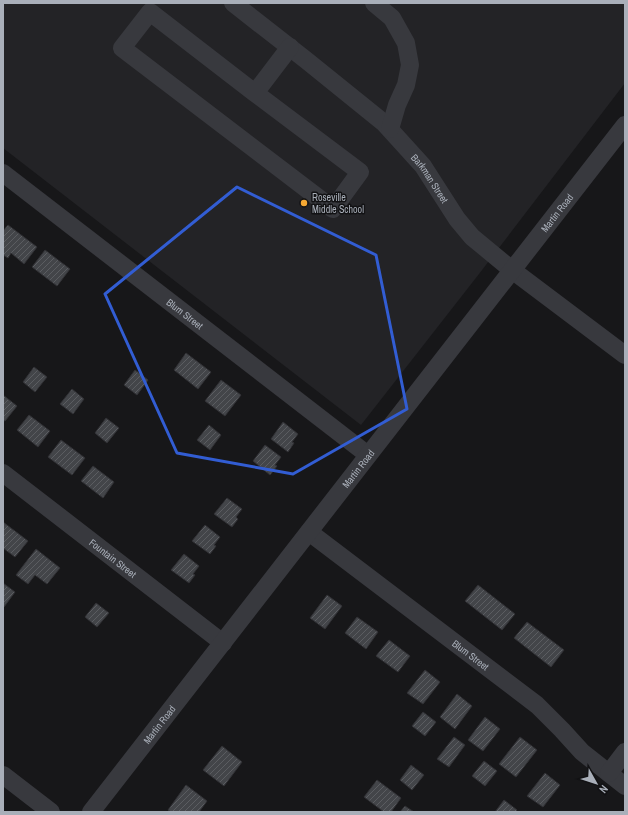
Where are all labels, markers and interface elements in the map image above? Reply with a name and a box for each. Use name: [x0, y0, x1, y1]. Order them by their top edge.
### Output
street label: Barkman Street: [408, 151, 452, 206]
place label: Roseville Middle School: [312, 191, 364, 216]
street label: Martin Road: [538, 191, 576, 235]
marker: Roseville Middle School: [299, 198, 309, 208]
street label: Blum Street: [164, 295, 207, 332]
street label: Martin Road: [339, 447, 377, 490]
street label: Fountain Street: [87, 536, 140, 581]
street label: Blum Street: [450, 637, 492, 673]
street label: Martin Road: [140, 703, 178, 746]
north arrow: [576, 763, 616, 803]
text: N: [596, 782, 611, 796]

